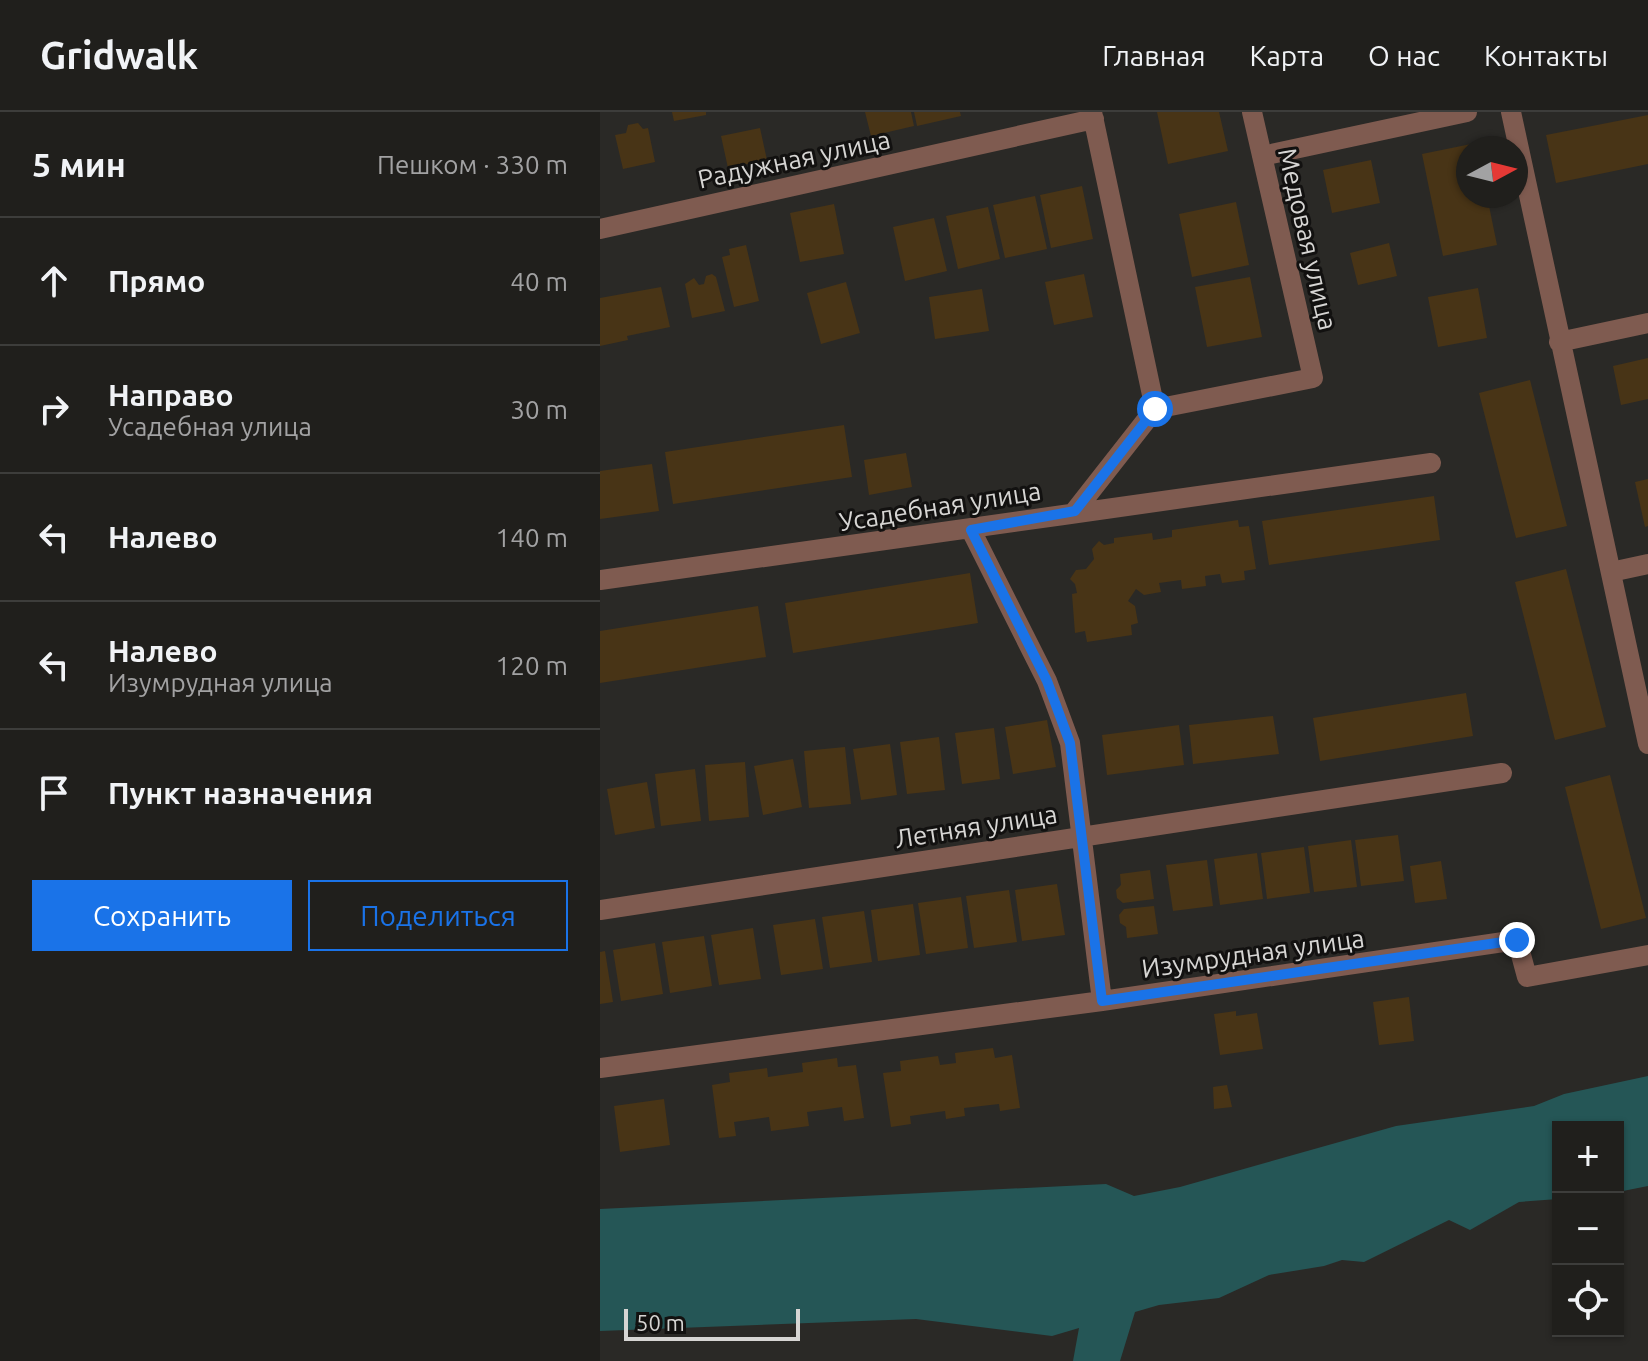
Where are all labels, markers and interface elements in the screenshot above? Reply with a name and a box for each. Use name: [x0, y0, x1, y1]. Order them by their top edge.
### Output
text: Gridwalk: [40, 34, 198, 76]
text: Главная: [1102, 40, 1205, 71]
text: Карта: [1249, 40, 1324, 71]
text: О нас: [1368, 40, 1440, 71]
text: Контакты: [1484, 40, 1608, 71]
street label: Радужная улица: [695, 124, 893, 194]
north arrow: [1456, 136, 1528, 208]
text: 5 мин: [32, 145, 126, 183]
street label: Медовая улица: [1273, 145, 1343, 333]
text: Пешком · 330 m: [377, 150, 568, 179]
icon: ahead: [32, 259, 76, 303]
text: Прямо: [108, 264, 205, 298]
text: 40 m: [510, 267, 568, 296]
text: Направо: [108, 378, 234, 412]
icon: right: [32, 387, 76, 431]
route start: [1137, 391, 1173, 427]
text: 30 m: [510, 395, 568, 424]
text: Усадебная улица: [108, 412, 312, 441]
street label: Усадебная улица: [837, 476, 1043, 536]
icon: left: [32, 515, 76, 559]
text: Налево: [108, 520, 218, 554]
text: 140 m: [496, 523, 568, 552]
text: Налево: [108, 634, 218, 668]
icon: left: [32, 643, 76, 687]
text: 120 m: [496, 651, 568, 680]
text: Изумрудная улица: [108, 668, 333, 697]
icon: arrive: [32, 771, 76, 815]
text: Пункт назначения: [108, 776, 373, 810]
street label: Летняя улица: [893, 799, 1059, 853]
button: Сохранить: [32, 880, 292, 951]
button: Поделиться: [308, 880, 568, 951]
route end: [1499, 922, 1535, 958]
street label: Изумрудная улица: [1140, 923, 1366, 983]
map controls: [1552, 1121, 1624, 1337]
button: +: [1552, 1121, 1624, 1193]
button: −: [1552, 1193, 1624, 1265]
button: locate: [1552, 1265, 1624, 1337]
scale bar: [624, 1305, 800, 1341]
text: 50 m: [636, 1310, 685, 1335]

